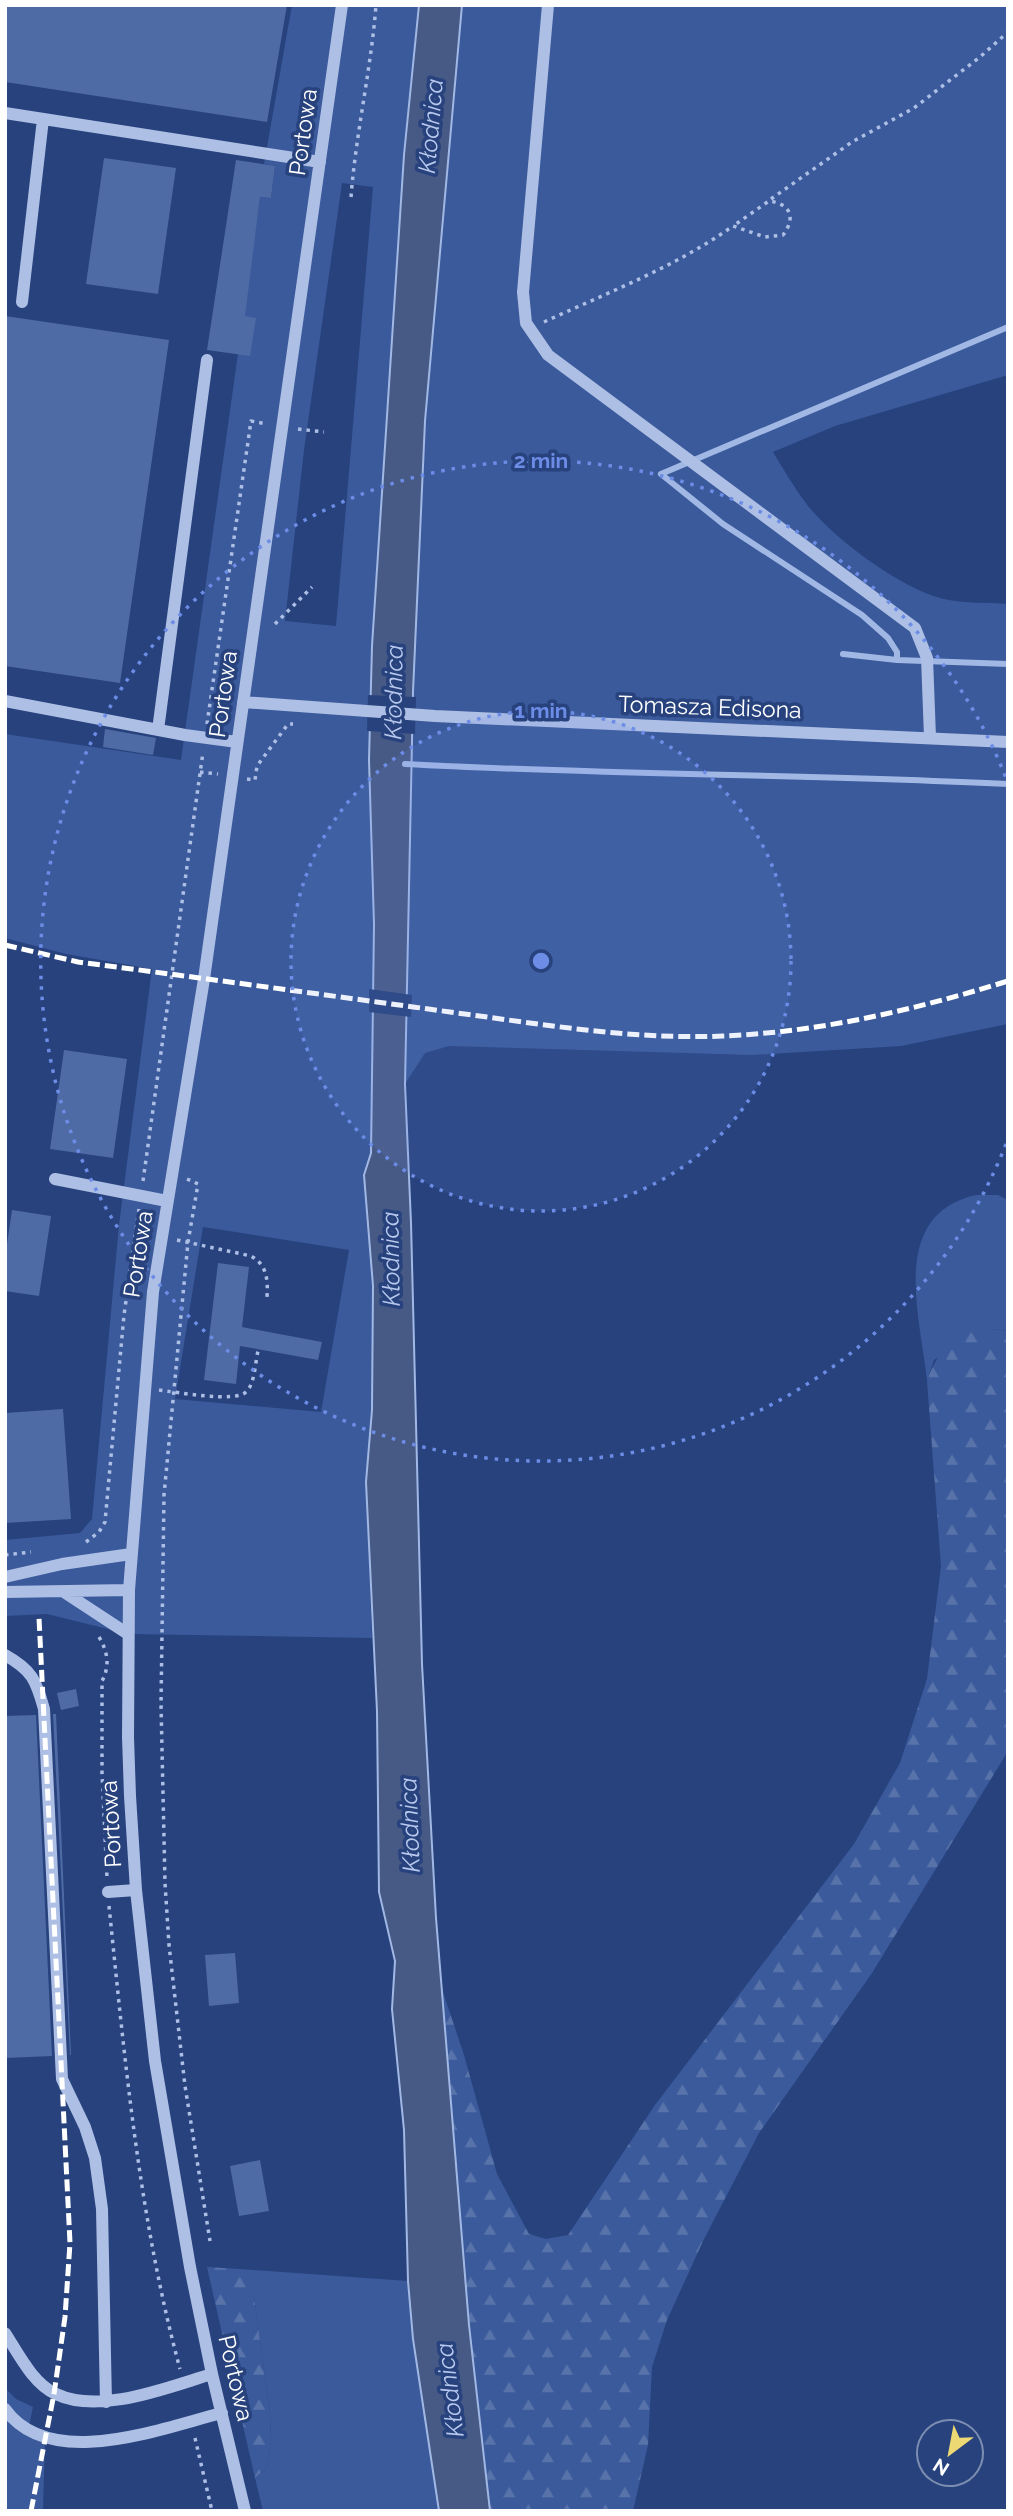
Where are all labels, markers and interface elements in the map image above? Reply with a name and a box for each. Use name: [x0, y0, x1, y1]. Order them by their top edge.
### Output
water label: Kłodnica: [412, 77, 449, 175]
street label: Portowa: [283, 87, 322, 177]
text: 2 min: [514, 448, 568, 473]
water label: Kłodnica: [378, 644, 409, 740]
street label: Portowa: [203, 649, 242, 739]
street label: Tomasza Edisona: [618, 690, 802, 723]
text: 1 min: [514, 698, 568, 723]
centre of rings: [529, 949, 553, 973]
street label: Portowa: [117, 1209, 158, 1299]
water label: Kłodnica: [375, 1211, 406, 1307]
water label: Kłodnica: [393, 1777, 426, 1873]
street label: Portowa: [95, 1780, 126, 1868]
street label: Portowa: [213, 2332, 259, 2424]
water label: Kłodnica: [429, 2341, 470, 2439]
north arrow: [915, 2418, 985, 2488]
text: N: [929, 2454, 953, 2481]

